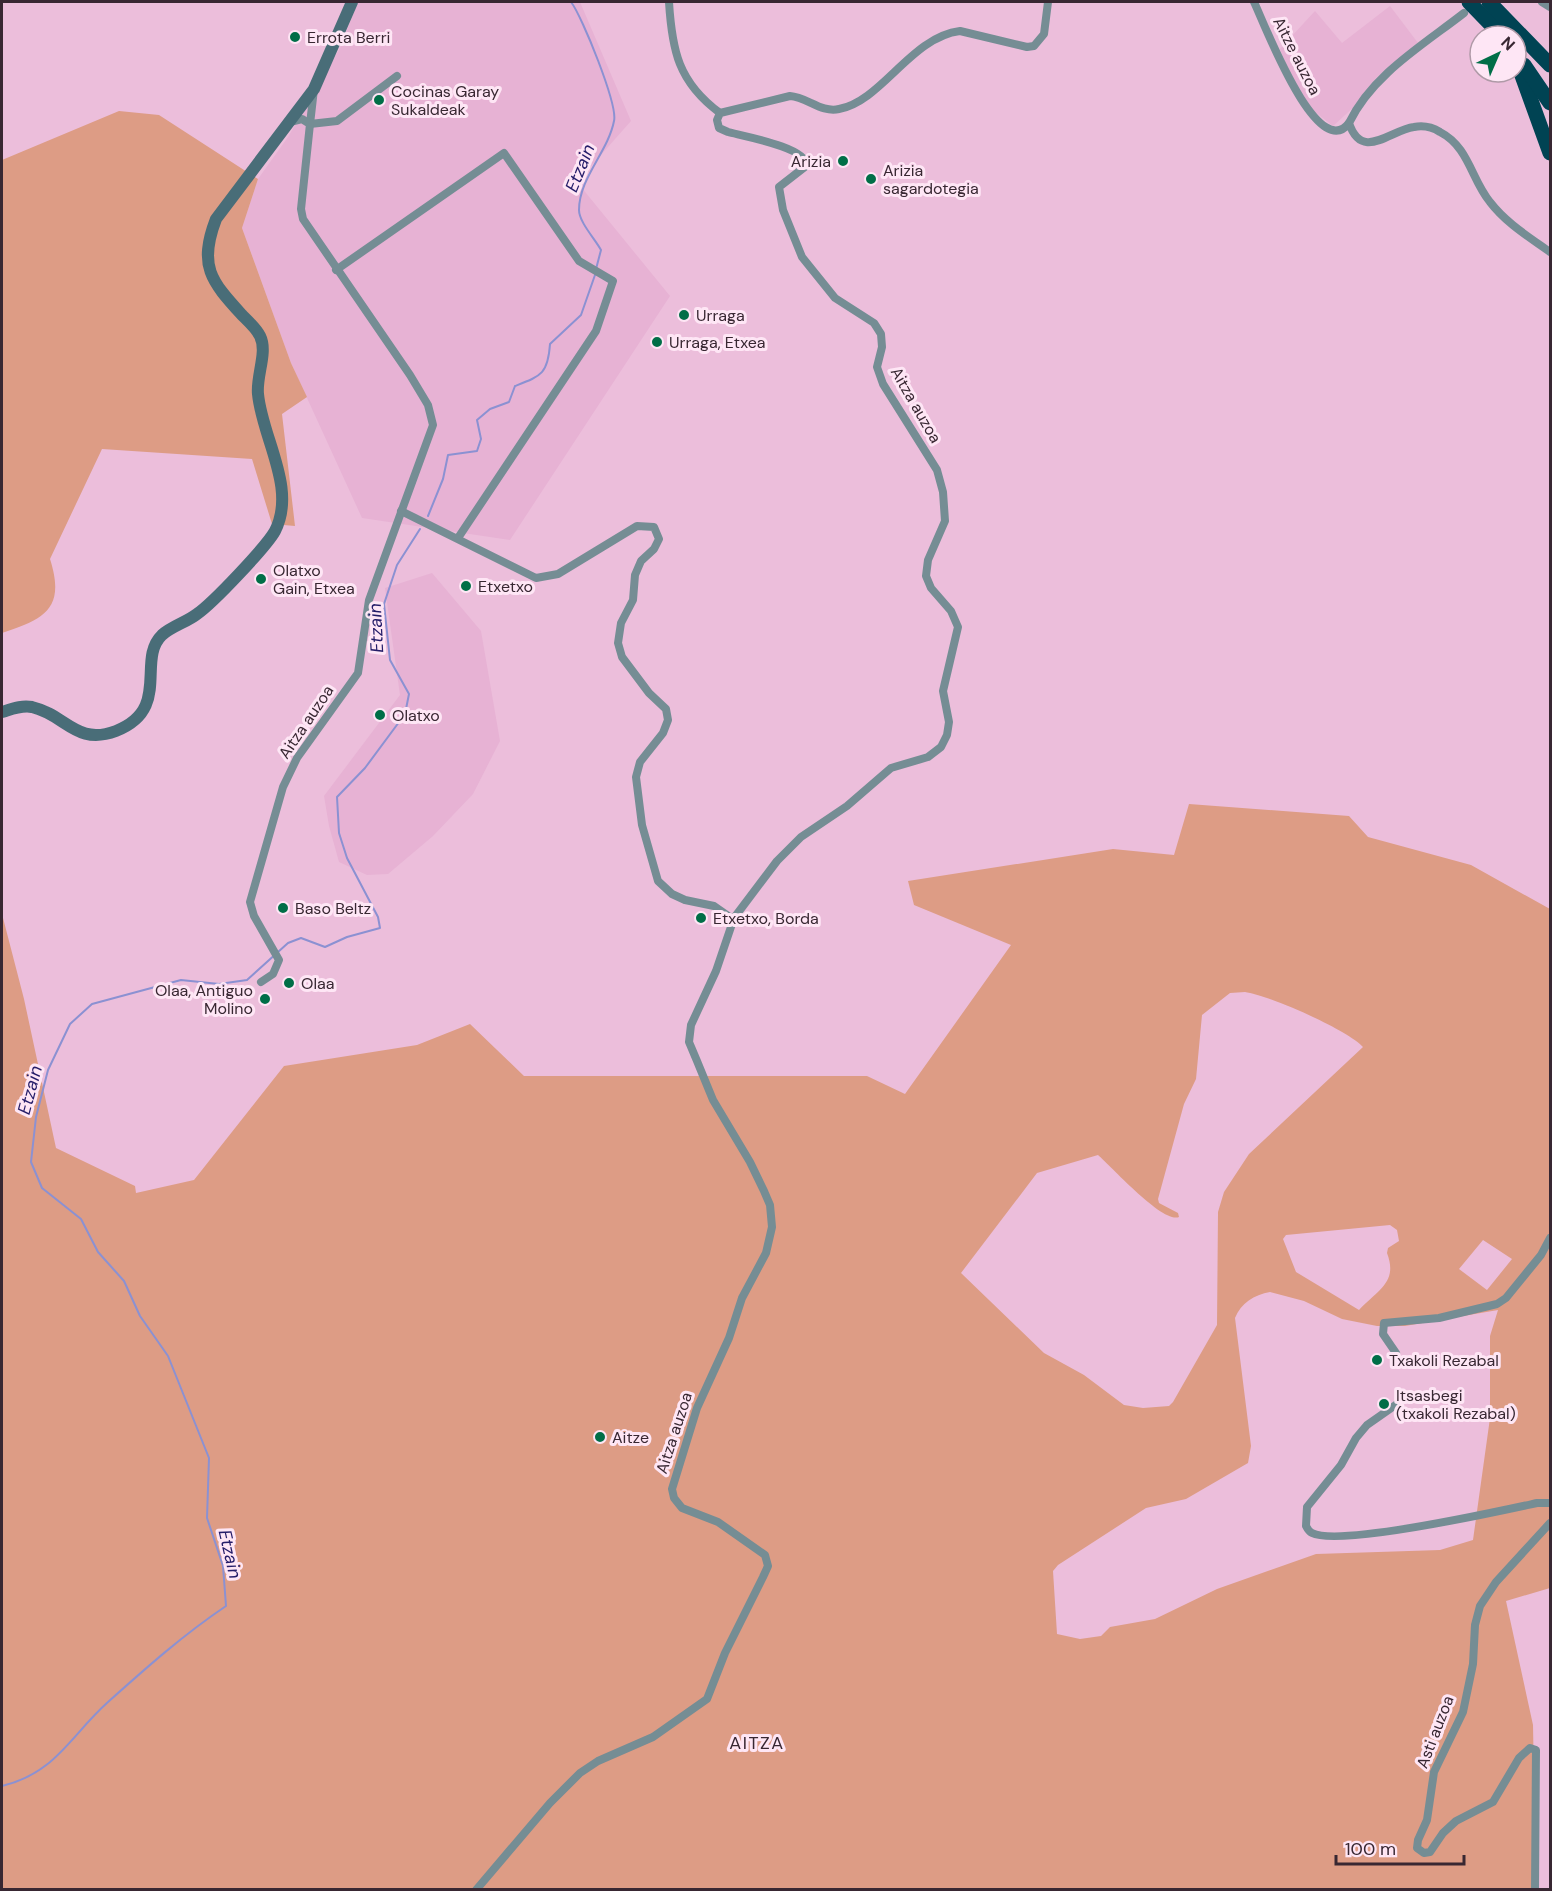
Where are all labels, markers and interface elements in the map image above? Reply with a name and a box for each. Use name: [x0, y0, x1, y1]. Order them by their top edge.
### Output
street label: Aitze auzoa: [1268, 13, 1326, 99]
north arrow: [1468, 24, 1528, 84]
place label: Errota Berri: [307, 27, 390, 48]
marker: Errota Berri: [288, 30, 302, 44]
text: N: [1497, 32, 1520, 55]
place label: Cocinas Garay Sukaldeak: [391, 81, 499, 120]
marker: Cocinas Garay Sukaldeak: [372, 93, 386, 107]
water label: Etzain: [560, 140, 600, 196]
place label: Arizia: [791, 151, 831, 172]
marker: Arizia: [836, 154, 850, 168]
place label: Arizia sagardotegia: [883, 160, 979, 199]
marker: Arizia sagardotegia: [864, 172, 878, 186]
place label: Urraga: [696, 305, 745, 326]
marker: Urraga: [677, 308, 691, 322]
place label: Urraga, Etxea: [669, 332, 766, 353]
marker: Urraga, Etxea: [650, 335, 664, 349]
street label: Aitza auzoa: [886, 363, 946, 447]
place label: Olatxo Gain, Etxea: [273, 560, 355, 599]
marker: Olatxo Gain, Etxea: [254, 572, 268, 586]
place label: Etxetxo: [478, 576, 533, 597]
marker: Etxetxo: [459, 579, 473, 593]
water label: Etzain: [363, 603, 389, 653]
street label: Aitza auzoa: [274, 681, 338, 763]
place label: Olatxo: [392, 705, 440, 726]
marker: Olatxo: [373, 708, 387, 722]
place label: Baso Beltz: [295, 898, 371, 919]
marker: Baso Beltz: [276, 901, 290, 915]
place label: Etxetxo, Borda: [713, 908, 819, 929]
marker: Etxetxo, Borda: [694, 911, 708, 925]
place label: Olaa: [301, 973, 334, 994]
marker: Olaa: [282, 976, 296, 990]
place label: Olaa, Antiguo Molino: [155, 980, 253, 1019]
marker: Olaa, Antiguo Molino: [258, 992, 272, 1006]
water label: Etzain: [12, 1063, 48, 1117]
place label: Txakoli Rezabal: [1389, 1350, 1499, 1371]
marker: Txakoli Rezabal: [1370, 1353, 1384, 1367]
place label: Itsasbegi (txakoli Rezabal): [1396, 1385, 1516, 1424]
street label: Aitza auzoa: [651, 1390, 697, 1476]
marker: Itsasbegi (txakoli Rezabal): [1377, 1397, 1391, 1411]
place label: Aitze: [612, 1427, 649, 1448]
marker: Aitze: [593, 1430, 607, 1444]
water label: Etzain: [213, 1527, 247, 1581]
street label: Asti auzoa: [1412, 1693, 1458, 1771]
district label: AITZA: [729, 1731, 785, 1755]
scale bar: [1336, 1828, 1464, 1866]
text: 100 m: [1345, 1837, 1396, 1861]

